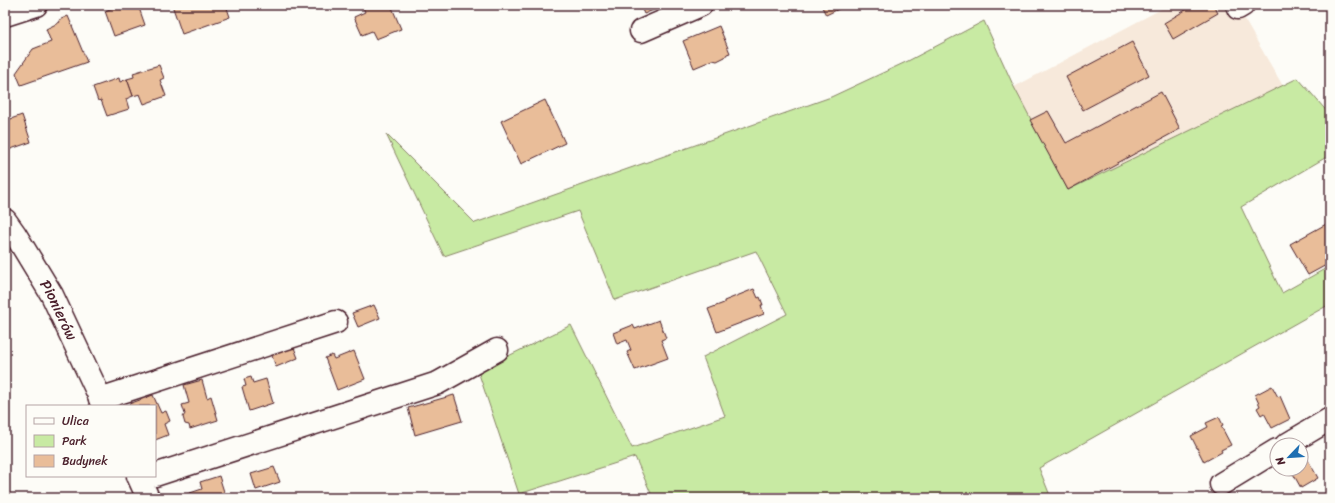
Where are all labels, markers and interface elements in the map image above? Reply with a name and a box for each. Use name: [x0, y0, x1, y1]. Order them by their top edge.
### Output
street label: Pionierów: [33, 275, 85, 345]
legend: [26, 405, 156, 477]
text: Ulica: [62, 410, 90, 432]
text: Park: [62, 430, 87, 452]
north arrow: [1269, 437, 1309, 477]
text: Budynek: [62, 450, 108, 472]
text: N: [1270, 453, 1291, 469]

